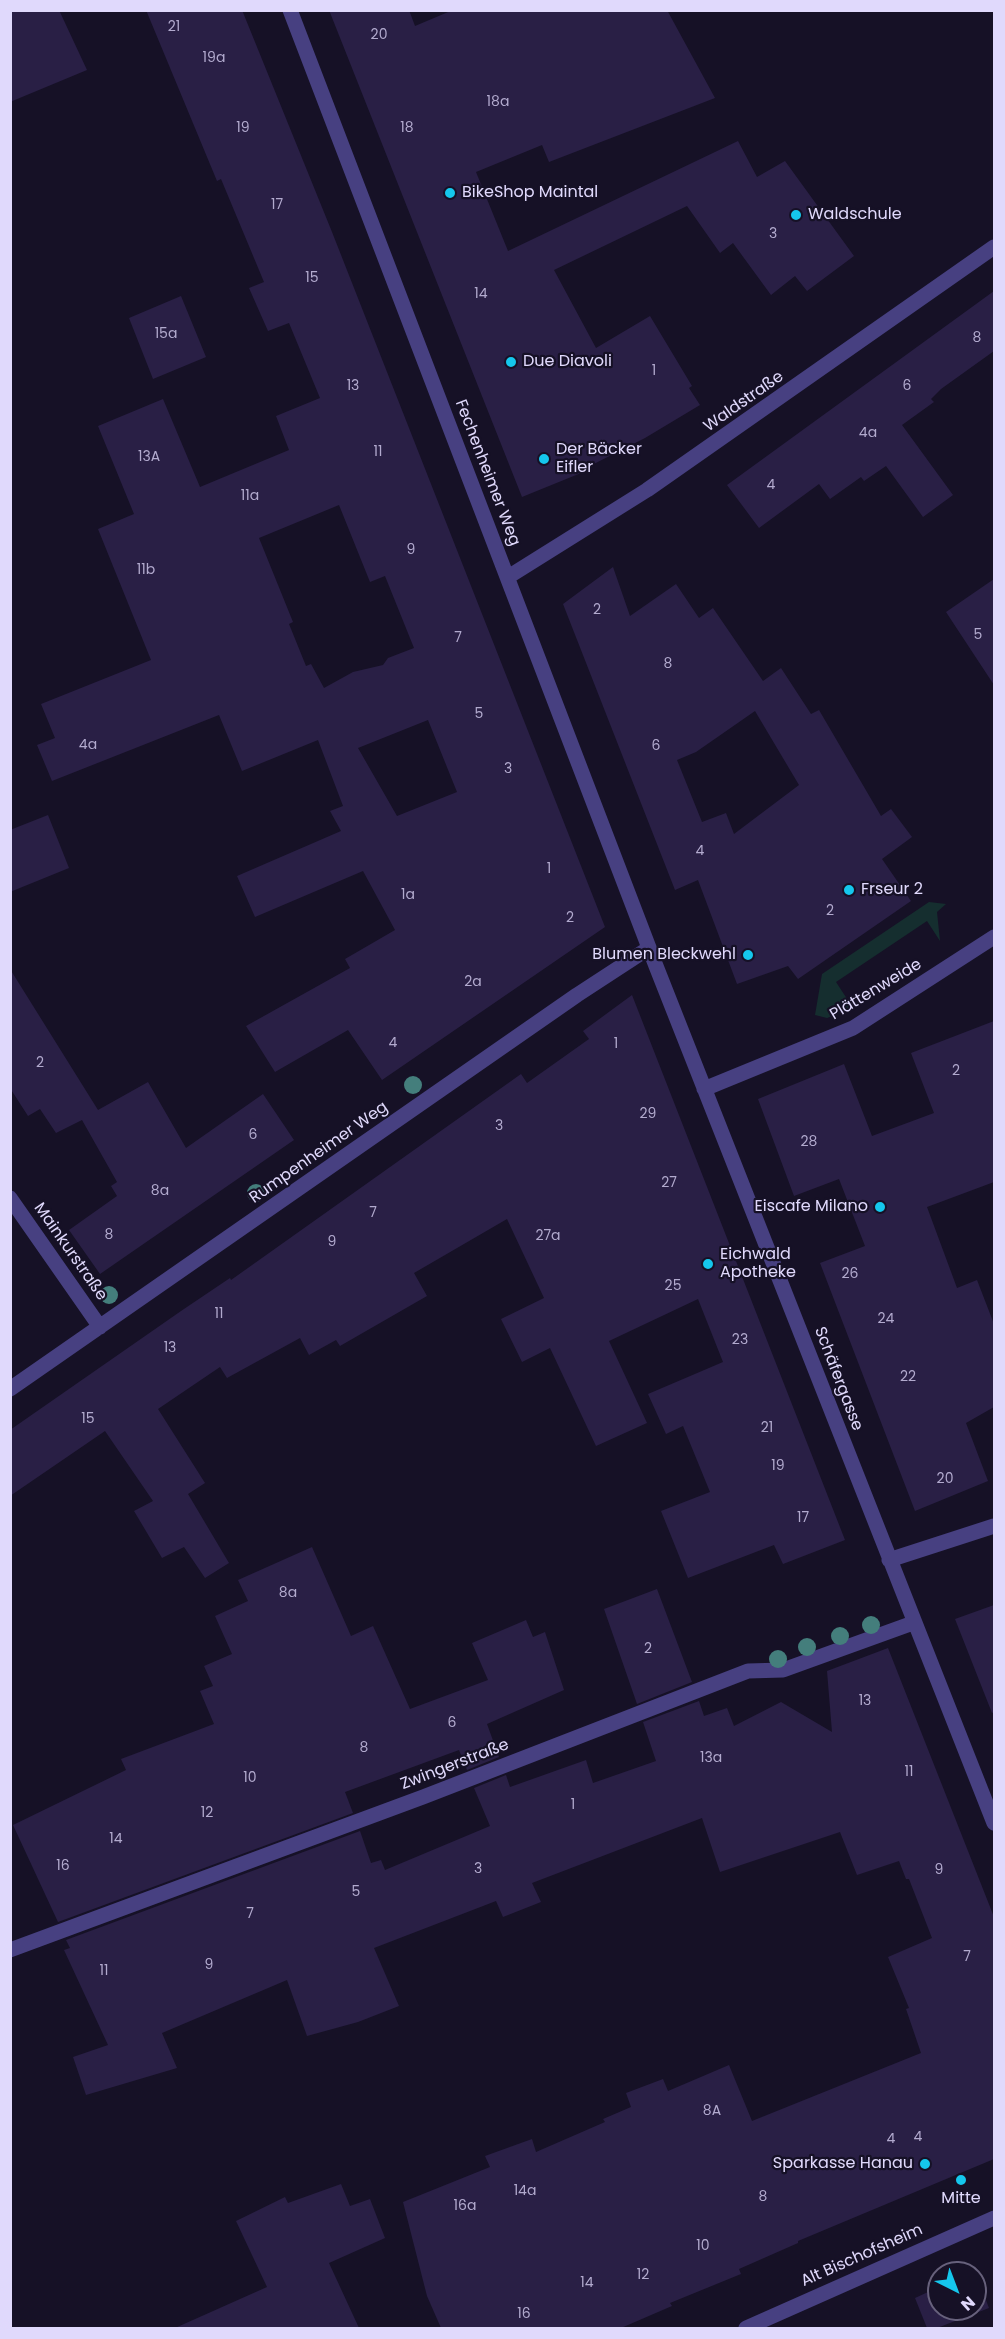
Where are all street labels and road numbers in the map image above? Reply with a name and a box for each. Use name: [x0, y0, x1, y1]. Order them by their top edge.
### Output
street label: Waldstraße: [700, 367, 788, 437]
street label: Fechenheimer Weg: [450, 397, 524, 549]
street label: Plättenweide: [827, 955, 925, 1025]
street label: Rumpenheimer Weg: [246, 1098, 392, 1208]
street label: Mainkurstraße: [29, 1199, 111, 1305]
street label: Schäfergasse: [809, 1324, 867, 1434]
street label: Zwingerstraße: [398, 1736, 512, 1794]
street label: Alt Bischofsheim: [798, 2221, 926, 2291]

